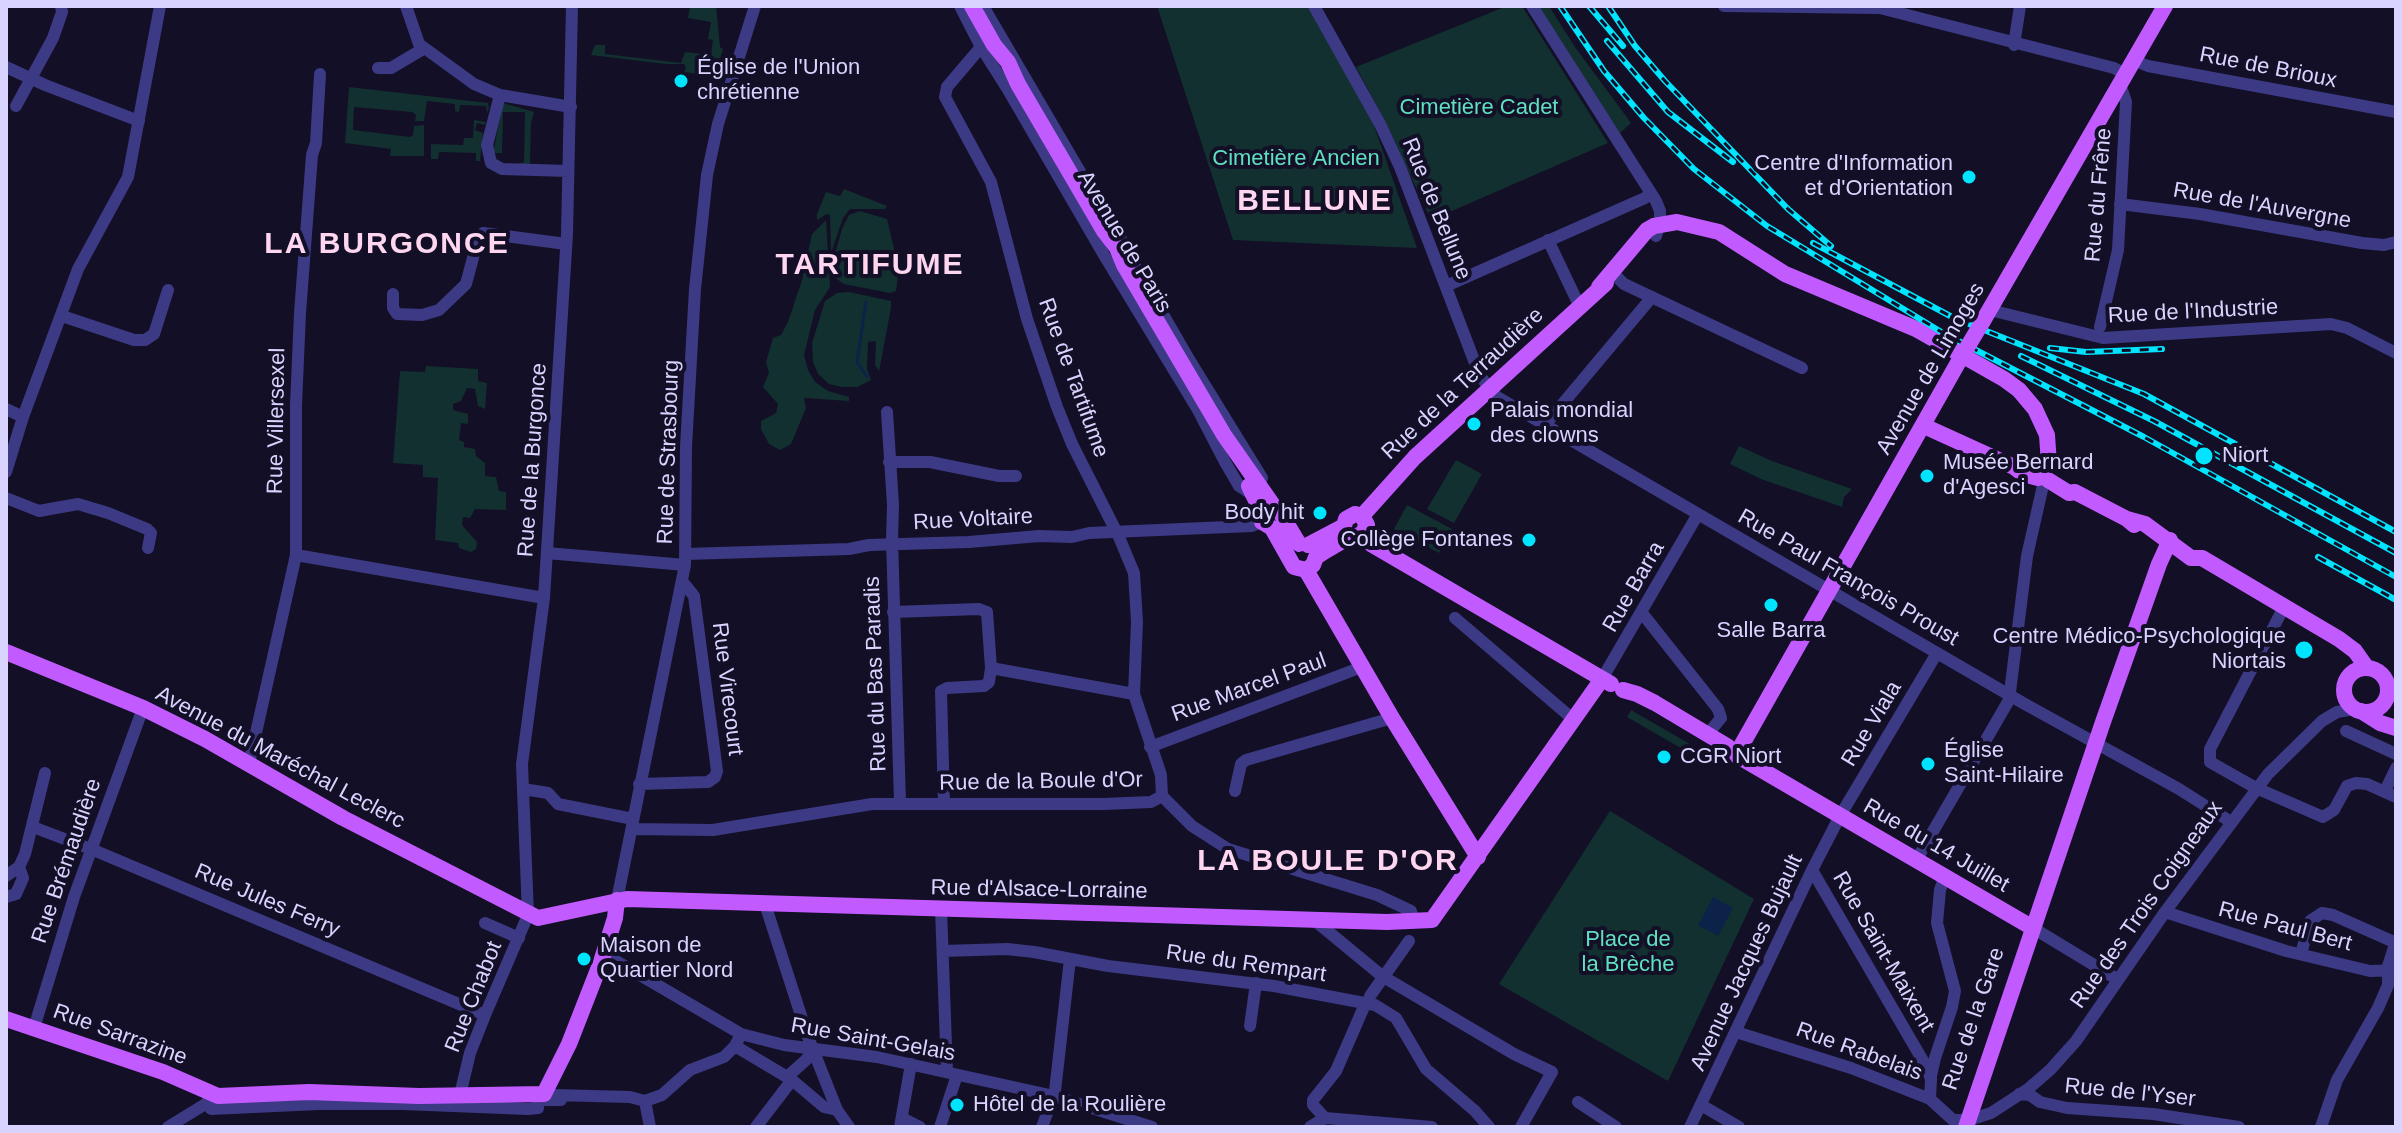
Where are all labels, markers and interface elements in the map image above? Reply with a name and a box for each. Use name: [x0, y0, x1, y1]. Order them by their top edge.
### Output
street label: Rue de Brioux: [2197, 42, 2339, 94]
place label: Église de l'Union chrétienne: [697, 55, 860, 106]
marker: Église de l'Union chrétienne: [672, 72, 690, 90]
park label: Cimetière Cadet: [1400, 95, 1558, 121]
street label: Rue du Frêne: [2080, 127, 2118, 263]
street label: Rue de Bellune: [1396, 134, 1476, 284]
park label: Cimetière Ancien: [1212, 146, 1380, 172]
place label: Centre d'Information et d'Orientation: [1754, 151, 1953, 202]
street label: Avenue de Paris: [1071, 166, 1177, 318]
marker: Centre d'Information et d'Orientation: [1960, 168, 1978, 186]
street label: Rue de l'Auvergne: [2171, 177, 2353, 235]
district label: BELLUNE: [1237, 184, 1393, 220]
district label: LA BURGONCE: [264, 227, 510, 263]
district label: TARTIFUME: [775, 248, 965, 284]
street label: Avenue de Limoges: [1871, 278, 1991, 460]
street label: Rue de l'Industrie: [2107, 294, 2279, 330]
street label: Rue de Tartifume: [1032, 295, 1114, 461]
street label: Rue de la Terraudière: [1377, 302, 1549, 466]
street label: Rue Villersexel: [263, 348, 291, 494]
street label: Rue de Strasbourg: [653, 359, 685, 545]
street label: Rue de la Burgonce: [513, 362, 553, 558]
place label: Palais mondial des clowns: [1490, 398, 1633, 450]
marker: Palais mondial des clowns: [1465, 415, 1483, 433]
place label: Niort: [2222, 443, 2268, 469]
marker: Niort: [2193, 445, 2215, 467]
place label: Musée Bernard d'Agesci: [1943, 450, 2093, 502]
marker: Musée Bernard d'Agesci: [1918, 467, 1936, 485]
place label: Body hit: [1225, 500, 1304, 526]
street label: Rue Voltaire: [912, 504, 1034, 536]
marker: Body hit: [1311, 504, 1329, 522]
street label: Rue Paul François Proust: [1733, 504, 1963, 652]
place label: Collège Fontanes: [1341, 527, 1513, 553]
marker: Collège Fontanes: [1520, 531, 1538, 549]
street label: Rue Barra: [1598, 537, 1670, 637]
street label: Rue du Bas Paradis: [859, 576, 893, 772]
marker: Salle Barra: [1762, 596, 1780, 614]
place label: Salle Barra: [1717, 618, 1825, 644]
street label: Rue Virecourt: [706, 621, 748, 757]
place label: Centre Médico-Psychologique Niortais: [1993, 624, 2286, 676]
marker: Centre Médico-Psychologique Niortais: [2293, 639, 2315, 661]
street label: Rue Marcel Paul: [1168, 648, 1330, 728]
street label: Rue Viala: [1836, 676, 1908, 772]
street label: Avenue du Maréchal Leclerc: [151, 681, 409, 835]
place label: Église Saint-Hilaire: [1944, 738, 2064, 790]
place label: CGR Niort: [1680, 744, 1781, 770]
marker: CGR Niort: [1655, 748, 1673, 766]
marker: Église Saint-Hilaire: [1919, 755, 1937, 773]
street label: Rue de la Boule d'Or: [939, 767, 1143, 797]
street label: Rue Brémaudière: [26, 775, 108, 947]
street label: Rue du 14 Juillet: [1858, 794, 2014, 898]
street label: Rue des Trois Coigneaux: [2065, 796, 2229, 1014]
district label: LA BOULE D'OR: [1197, 844, 1459, 880]
street label: Avenue Jacques Bujault: [1685, 851, 1809, 1075]
street label: Rue Jules Ferry: [190, 859, 344, 943]
street label: Rue Saint-Maixent: [1826, 867, 1940, 1037]
street label: Rue d'Alsace-Lorraine: [930, 875, 1148, 905]
street label: Rue Paul Bert: [2215, 897, 2355, 957]
park label: Place de la Brèche: [1582, 927, 1674, 978]
place label: Maison de Quartier Nord: [600, 933, 733, 984]
street label: Rue Chabot: [440, 938, 508, 1056]
street label: Rue du Rempart: [1164, 940, 1328, 988]
street label: Rue de la Gare: [1937, 944, 2011, 1094]
marker: Maison de Quartier Nord: [575, 950, 593, 968]
street label: Rue Sarrazine: [49, 999, 191, 1071]
street label: Rue Saint-Gelais: [789, 1013, 957, 1067]
street label: Rue Rabelais: [1792, 1017, 1926, 1087]
street label: Rue de l'Yser: [2063, 1073, 2197, 1113]
place label: Hôtel de la Roulière: [973, 1092, 1166, 1118]
marker: Hôtel de la Roulière: [948, 1096, 966, 1114]

